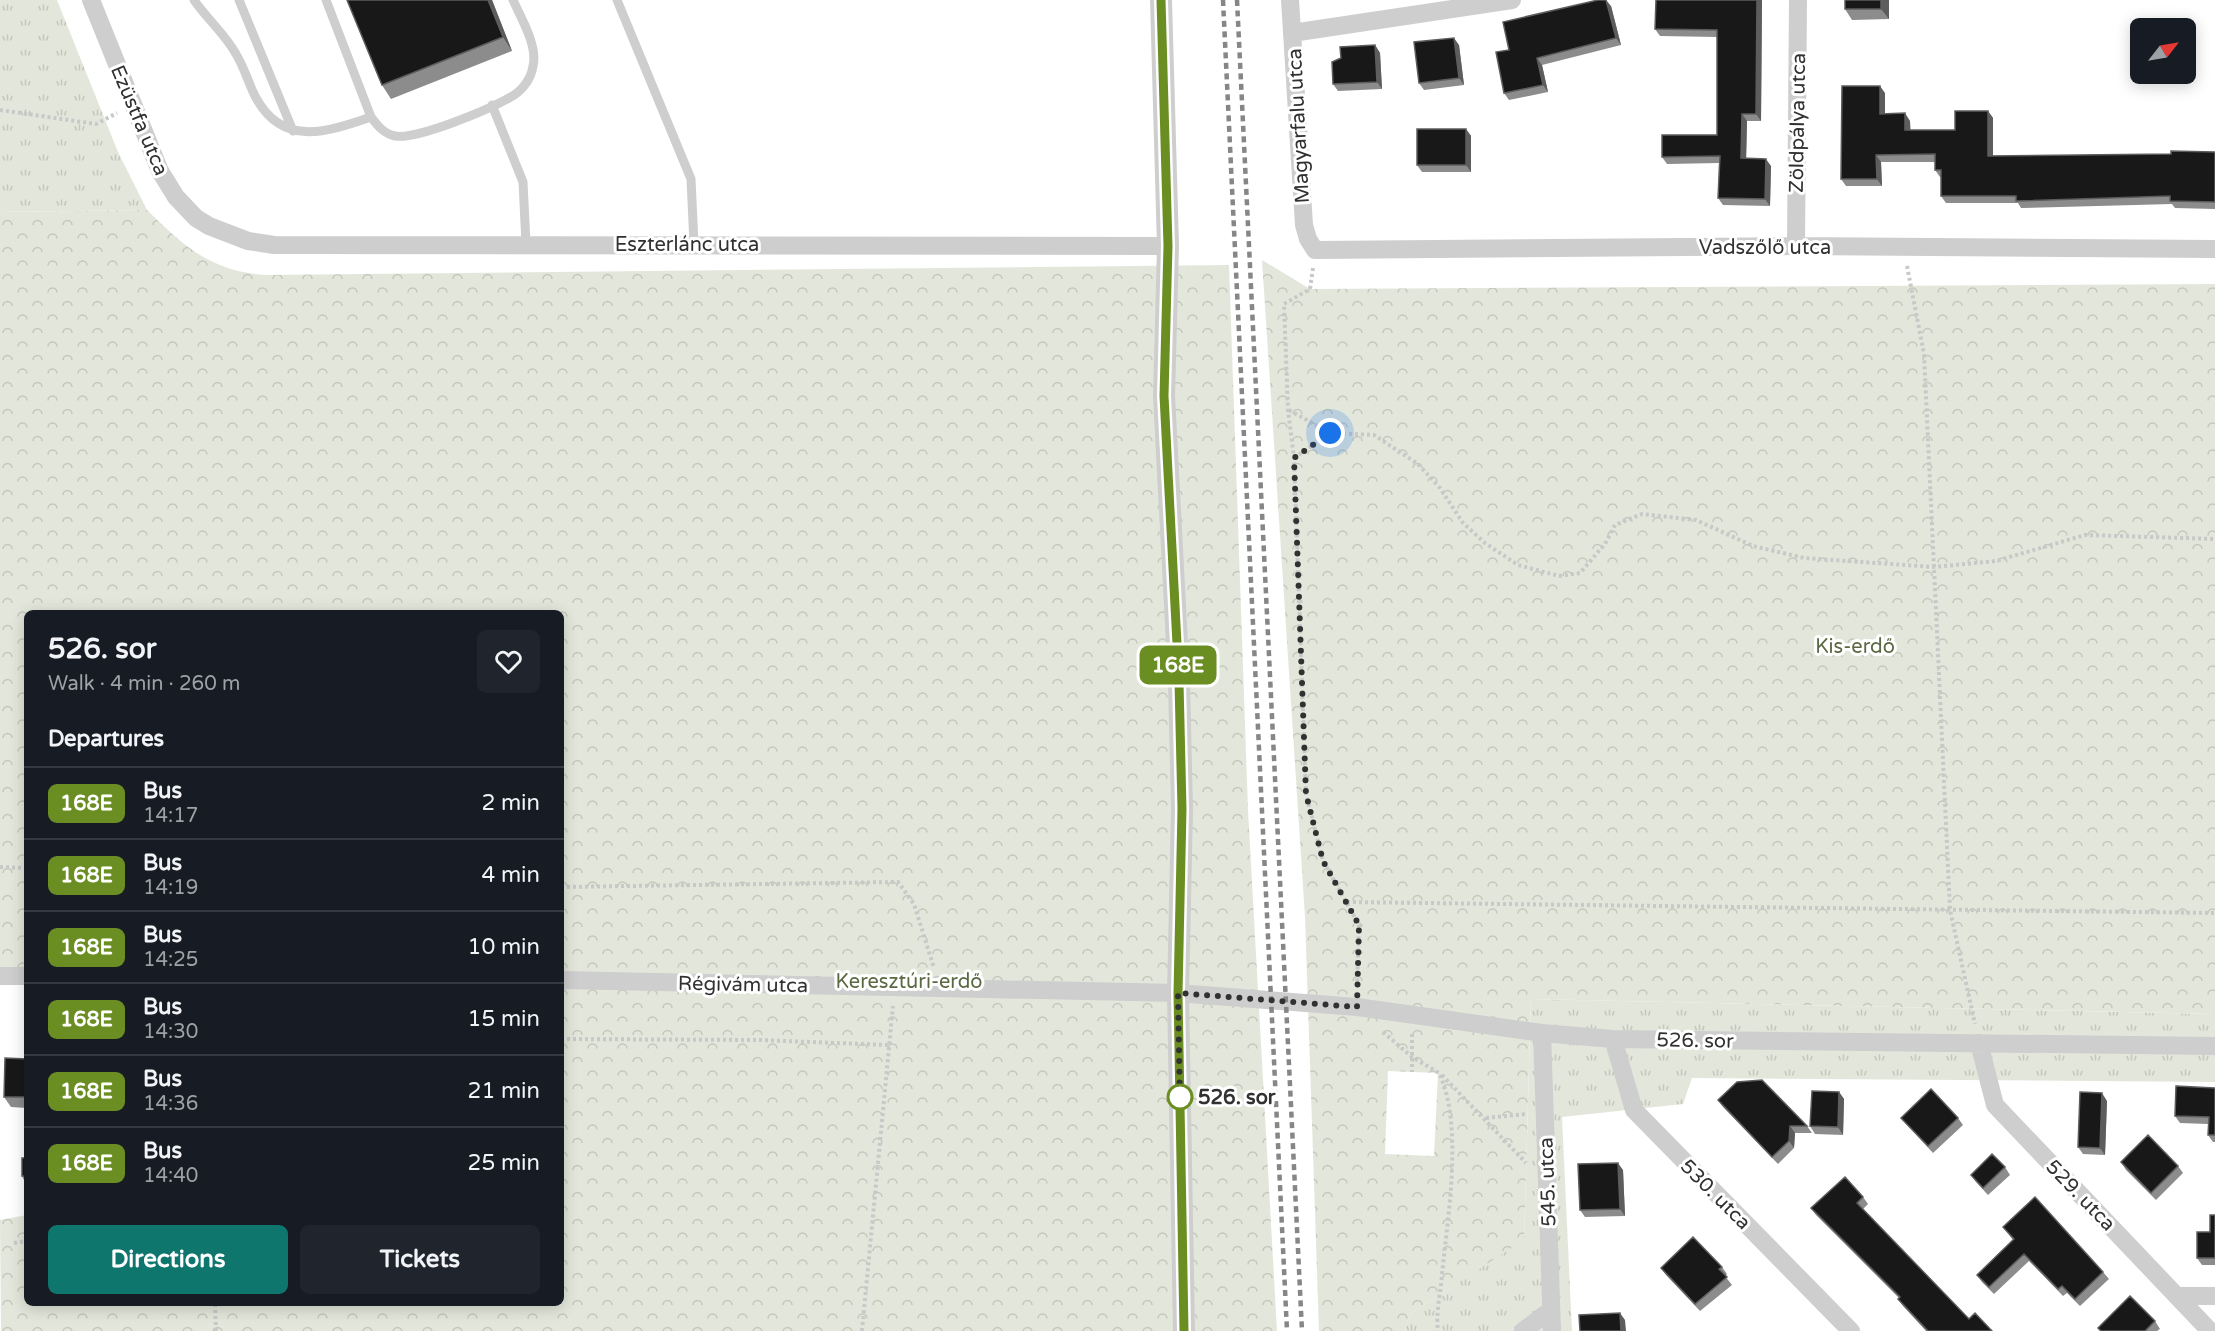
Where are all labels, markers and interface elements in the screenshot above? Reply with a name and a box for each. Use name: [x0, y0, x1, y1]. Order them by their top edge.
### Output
north arrow: [2130, 18, 2196, 84]
map controls: [2130, 18, 2196, 84]
street label: Magyarfalu utca: [1283, 48, 1315, 204]
street label: Zöldpálya utca: [1785, 53, 1811, 193]
street label: Ezüstfa utca: [105, 62, 173, 179]
street label: Eszterlánc utca: [615, 233, 759, 257]
street label: Vadszőlő utca: [1699, 236, 1831, 260]
your location: [1315, 418, 1345, 448]
button: heart: [477, 630, 540, 693]
text: 526. sor: [48, 632, 157, 666]
park label: Kis-erdő: [1815, 635, 1895, 659]
line badge: 168E: [1136, 646, 1220, 684]
text: 168E: [1152, 653, 1204, 678]
text: Walk · 4 min · 260 m: [48, 672, 240, 696]
text: Departures: [48, 726, 164, 752]
text: Bus: [143, 778, 182, 804]
text: 2 min: [481, 790, 540, 816]
text: 168E: [60, 791, 113, 816]
text: 14:17: [143, 804, 198, 828]
text: Bus: [143, 850, 182, 876]
text: 4 min: [481, 862, 540, 888]
text: 168E: [60, 863, 113, 888]
text: 14:19: [143, 876, 198, 900]
text: Bus: [143, 922, 182, 948]
text: 10 min: [468, 934, 540, 960]
text: 168E: [60, 935, 113, 960]
text: 14:25: [143, 948, 198, 972]
park label: Keresztúri-erdő: [835, 970, 983, 994]
street label: Régivám utca: [678, 972, 808, 998]
text: Bus: [143, 994, 182, 1020]
text: 15 min: [468, 1006, 540, 1032]
text: 168E: [60, 1007, 113, 1032]
text: 14:30: [143, 1020, 198, 1044]
street label: 526. sor: [1656, 1028, 1734, 1054]
text: Bus: [143, 1066, 182, 1092]
text: 21 min: [468, 1078, 540, 1104]
text: 168E: [60, 1079, 113, 1104]
marker: 526. sor: [1167, 1084, 1193, 1110]
place label: 526. sor: [1198, 1086, 1276, 1110]
text: 14:36: [143, 1092, 198, 1116]
street label: 545. utca: [1534, 1137, 1562, 1227]
text: Bus: [143, 1138, 182, 1164]
text: 25 min: [468, 1150, 540, 1176]
text: 168E: [60, 1151, 113, 1176]
street label: 530. utca: [1675, 1155, 1755, 1235]
street label: 529. utca: [2041, 1155, 2120, 1236]
text: 14:40: [143, 1164, 198, 1188]
button: Directions: [48, 1225, 288, 1294]
button: Tickets: [300, 1225, 540, 1294]

